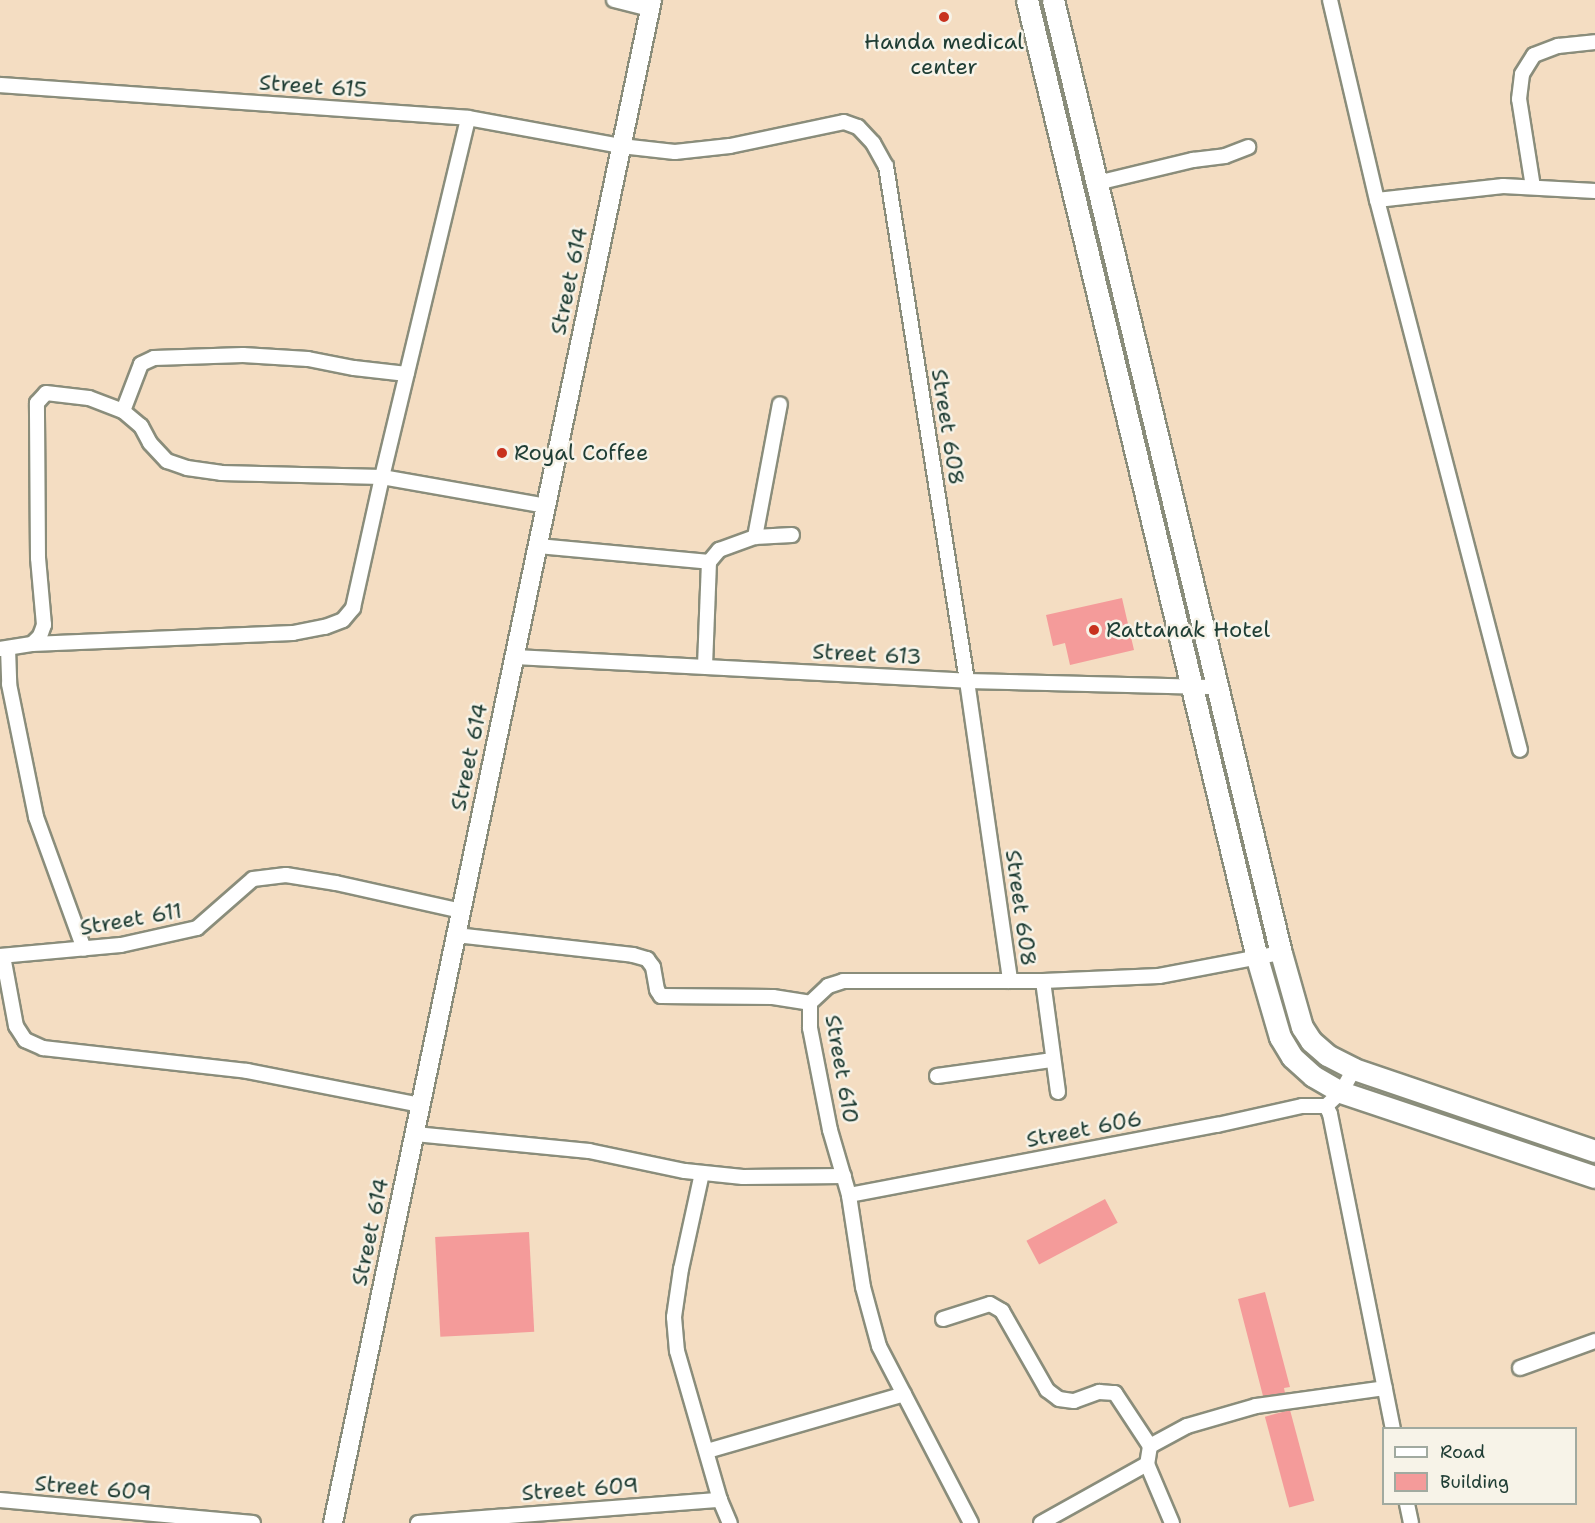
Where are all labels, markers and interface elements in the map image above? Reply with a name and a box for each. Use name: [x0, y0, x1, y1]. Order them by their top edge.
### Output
marker: Handa medical center: [935, 8, 953, 26]
place label: Handa medical center: [864, 28, 1024, 80]
street label: Street 615: [258, 69, 368, 103]
street label: Street 614: [545, 225, 593, 337]
street label: Street 608: [926, 367, 970, 487]
place label: Royal Coffee: [514, 440, 648, 466]
marker: Royal Coffee: [495, 446, 509, 460]
place label: Rattanak Hotel: [1106, 617, 1270, 643]
marker: Rattanak Hotel: [1087, 623, 1101, 637]
street label: Street 613: [812, 638, 922, 670]
street label: Street 614: [445, 701, 493, 813]
street label: Street 608: [1000, 848, 1042, 968]
street label: Street 611: [78, 897, 184, 941]
street label: Street 610: [819, 1013, 865, 1125]
street label: Street 606: [1024, 1105, 1144, 1153]
street label: Street 614: [346, 1176, 394, 1288]
legend: [1382, 1427, 1577, 1505]
text: Road: [1440, 1440, 1485, 1464]
street label: Street 609: [33, 1470, 153, 1506]
text: Building: [1440, 1470, 1509, 1494]
street label: Street 609: [521, 1472, 639, 1506]

